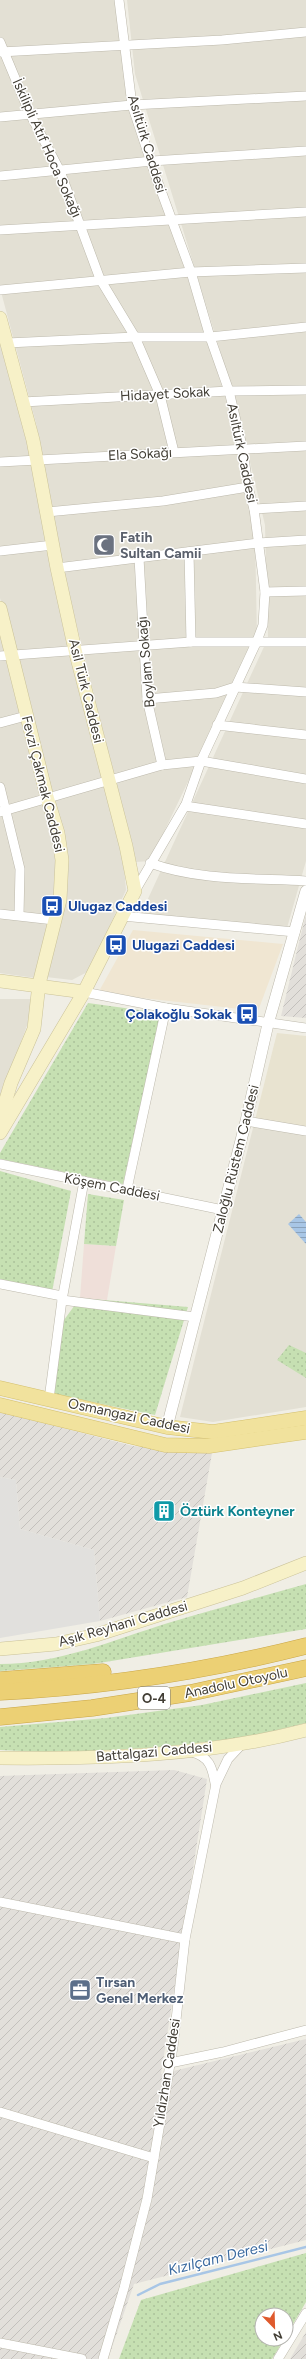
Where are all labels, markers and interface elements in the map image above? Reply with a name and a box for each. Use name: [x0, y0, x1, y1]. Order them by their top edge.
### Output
street label: İskilipli Atıf Hoca Sokağı: [9, 76, 85, 220]
street label: Asıltürk Caddesi: [124, 93, 170, 195]
street label: Hidayet Sokak: [120, 383, 211, 405]
street label: Asıltürk Caddesi: [223, 402, 261, 504]
street label: Ela Sokağı: [108, 444, 172, 464]
place label: Fatih Sultan Camii: [120, 529, 201, 562]
mosque icon: Fatih Sultan Camii: [91, 532, 117, 558]
street label: Boylam Sokağı: [134, 616, 158, 708]
street label: Asil Türk Caddesi: [65, 637, 107, 745]
street label: Fevzi Çakmak Caddesi: [18, 714, 68, 854]
bus stop icon: Ulugaz Caddesi: [39, 893, 65, 919]
place label: Ulugaz Caddesi: [68, 898, 167, 915]
bus stop icon: Ulugazi Caddesi: [103, 932, 129, 958]
place label: Ulugazi Caddesi: [132, 937, 235, 954]
bus stop icon: Çolakoğlu Sokak: [234, 1001, 260, 1027]
place label: Çolakoğlu Sokak: [126, 1006, 232, 1023]
street label: Zaloğlu Rüstem Caddesi: [209, 1083, 263, 1235]
street label: Köşem Caddesi: [63, 1169, 161, 1205]
street label: Osmangazi Caddesi: [66, 1395, 192, 1437]
building icon: Öztürk Konteyner: [151, 1498, 177, 1524]
place label: Öztürk Konteyner: [180, 1503, 295, 1520]
street label: Aşık Reyhani Caddesi: [56, 1597, 190, 1651]
street label: Anadolu Otoyolu: [183, 1664, 289, 1702]
road number: O-4: [138, 1687, 170, 1709]
street label: Battalgazi Caddesi: [95, 1738, 213, 1766]
place label: Tırsan Genel Merkez: [96, 1974, 184, 2007]
office icon: Tırsan Genel Merkez: [67, 1977, 93, 2003]
street label: Yıldızhan Caddesi: [150, 2017, 184, 2129]
water label: Kızılçam Deresi: [166, 2237, 270, 2279]
north arrow: [254, 2307, 294, 2347]
text: N: [271, 2328, 284, 2343]

